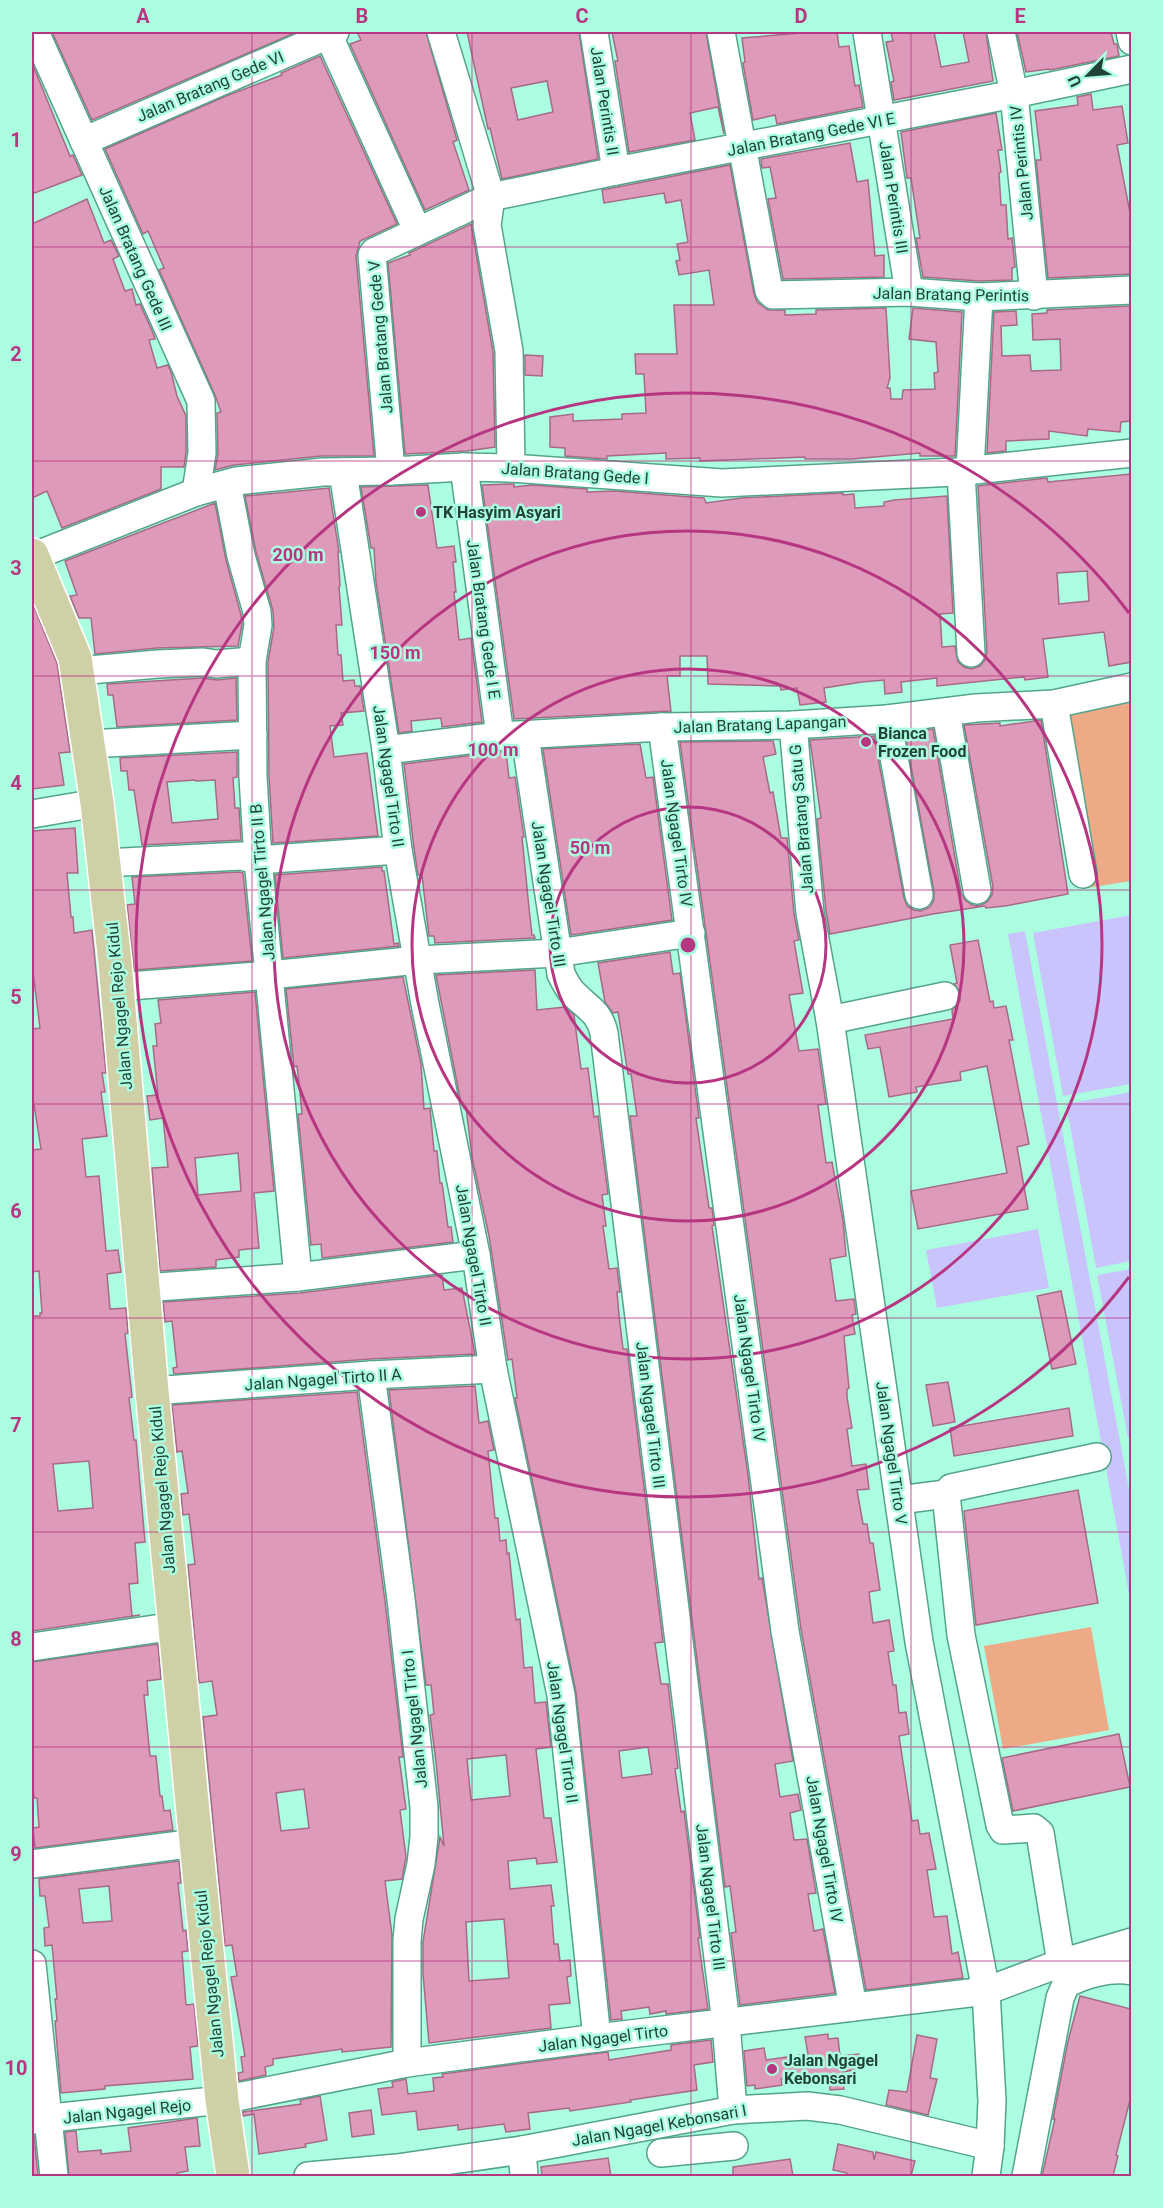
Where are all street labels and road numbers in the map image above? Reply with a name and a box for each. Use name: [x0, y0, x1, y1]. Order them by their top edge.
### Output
street label: Jalan Perintis II: [587, 45, 622, 157]
street label: Jalan Bratang Gede VI: [134, 47, 287, 126]
street label: Jalan Perintis IV: [1006, 105, 1037, 221]
street label: Jalan Bratang Gede VI E: [725, 109, 897, 160]
street label: Jalan Perintis III: [875, 139, 912, 255]
street label: Jalan Bratang Gede III: [95, 183, 176, 333]
street label: Jalan Bratang Gede V: [364, 260, 397, 414]
street label: Jalan Bratang Perintis: [873, 284, 1029, 305]
street label: Jalan Bratang Gede I: [501, 459, 649, 488]
street label: Jalan Bratang Gede I E: [463, 538, 504, 700]
street label: Jalan Ngagel Tirto II: [369, 704, 408, 848]
street label: Jalan Bratang Lapangan: [673, 712, 847, 737]
street label: Jalan Bratang Satu G: [786, 744, 817, 894]
street label: Jalan Ngagel Tirto IV: [657, 758, 696, 908]
street label: Jalan Ngagel Tirto II B: [246, 803, 279, 961]
street label: Jalan Ngagel Tirto III: [528, 820, 569, 968]
street label: Jalan Ngagel Rejo Kidul: [103, 921, 136, 1091]
street label: Jalan Ngagel Tirto II: [452, 1183, 495, 1327]
street label: Jalan Ngagel Tirto IV: [730, 1293, 769, 1443]
street label: Jalan Ngagel Tirto III: [632, 1341, 669, 1489]
street label: Jalan Ngagel Tirto II A: [244, 1364, 403, 1394]
street label: Jalan Ngagel Tirto V: [872, 1380, 911, 1526]
street label: Jalan Ngagel Rejo Kidul: [146, 1405, 179, 1575]
street label: Jalan Ngagel Tirto I: [398, 1649, 431, 1789]
street label: Jalan Ngagel Tirto II: [543, 1660, 582, 1804]
street label: Jalan Ngagel Tirto IV: [802, 1774, 847, 1924]
street label: Jalan Ngagel Tirto III: [692, 1823, 729, 1971]
street label: Jalan Ngagel Rejo Kidul: [191, 1889, 228, 2059]
street label: Jalan Ngagel Tirto: [537, 2021, 669, 2056]
street label: Jalan Ngagel Rejo: [62, 2095, 192, 2128]
street label: Jalan Ngagel Kebonsari I: [570, 2101, 748, 2150]

